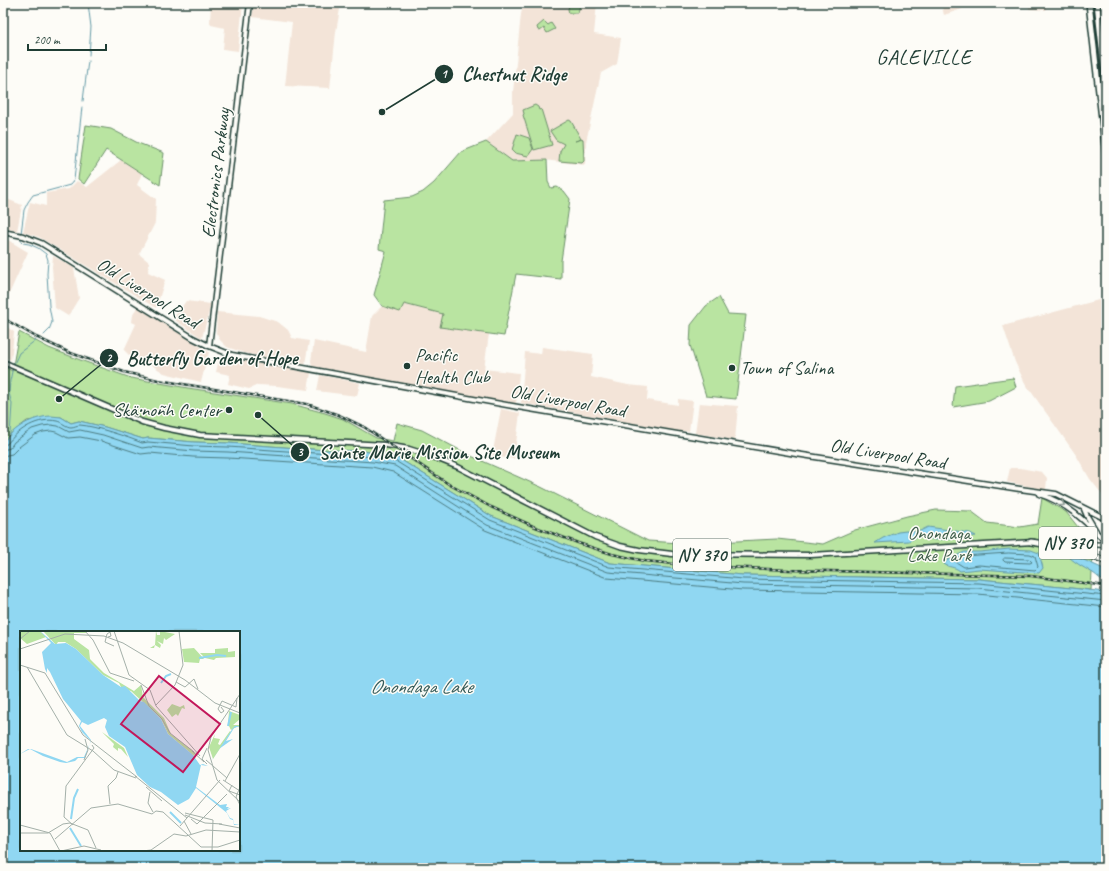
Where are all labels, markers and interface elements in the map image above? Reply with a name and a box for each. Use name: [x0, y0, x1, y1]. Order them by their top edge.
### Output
scale bar: [28, 26, 106, 52]
text: 200 m: [34, 32, 61, 48]
district label: GALEVILLE: [876, 44, 974, 70]
callout: Chestnut Ridge: [434, 58, 574, 90]
text: Chestnut Ridge: [462, 62, 568, 87]
text: 1: [441, 66, 448, 82]
street label: Electronics Parkway: [196, 105, 236, 239]
street label: Old Liverpool Road: [92, 252, 207, 336]
callout: Butterfly Garden of Hope: [99, 342, 306, 374]
place label: Pacific Health Club: [415, 343, 492, 389]
text: Butterfly Garden of Hope: [126, 346, 300, 371]
text: 2: [106, 350, 113, 366]
place label: Town of Salina: [740, 356, 835, 380]
marker: Pacific Health Club: [402, 361, 412, 371]
marker: Town of Salina: [727, 363, 737, 373]
street label: Old Liverpool Road: [508, 379, 631, 424]
place label: Skä•noñh Center: [113, 398, 223, 422]
marker: Skä•noñh Center: [224, 405, 234, 415]
street label: Old Liverpool Road: [829, 433, 951, 476]
callout: Sainte Marie Mission Site Museum: [290, 436, 568, 468]
text: Sainte Marie Mission Site Museum: [319, 440, 561, 465]
text: 3: [297, 444, 304, 460]
one-way arrow: [1058, 499, 1065, 506]
park label: Onondaga Lake Park: [907, 521, 973, 567]
road number: NY 370: [1039, 527, 1097, 559]
road number: NY 370: [673, 539, 731, 571]
inset map: [20, 631, 240, 851]
water label: Onondaga Lake: [370, 674, 476, 699]

